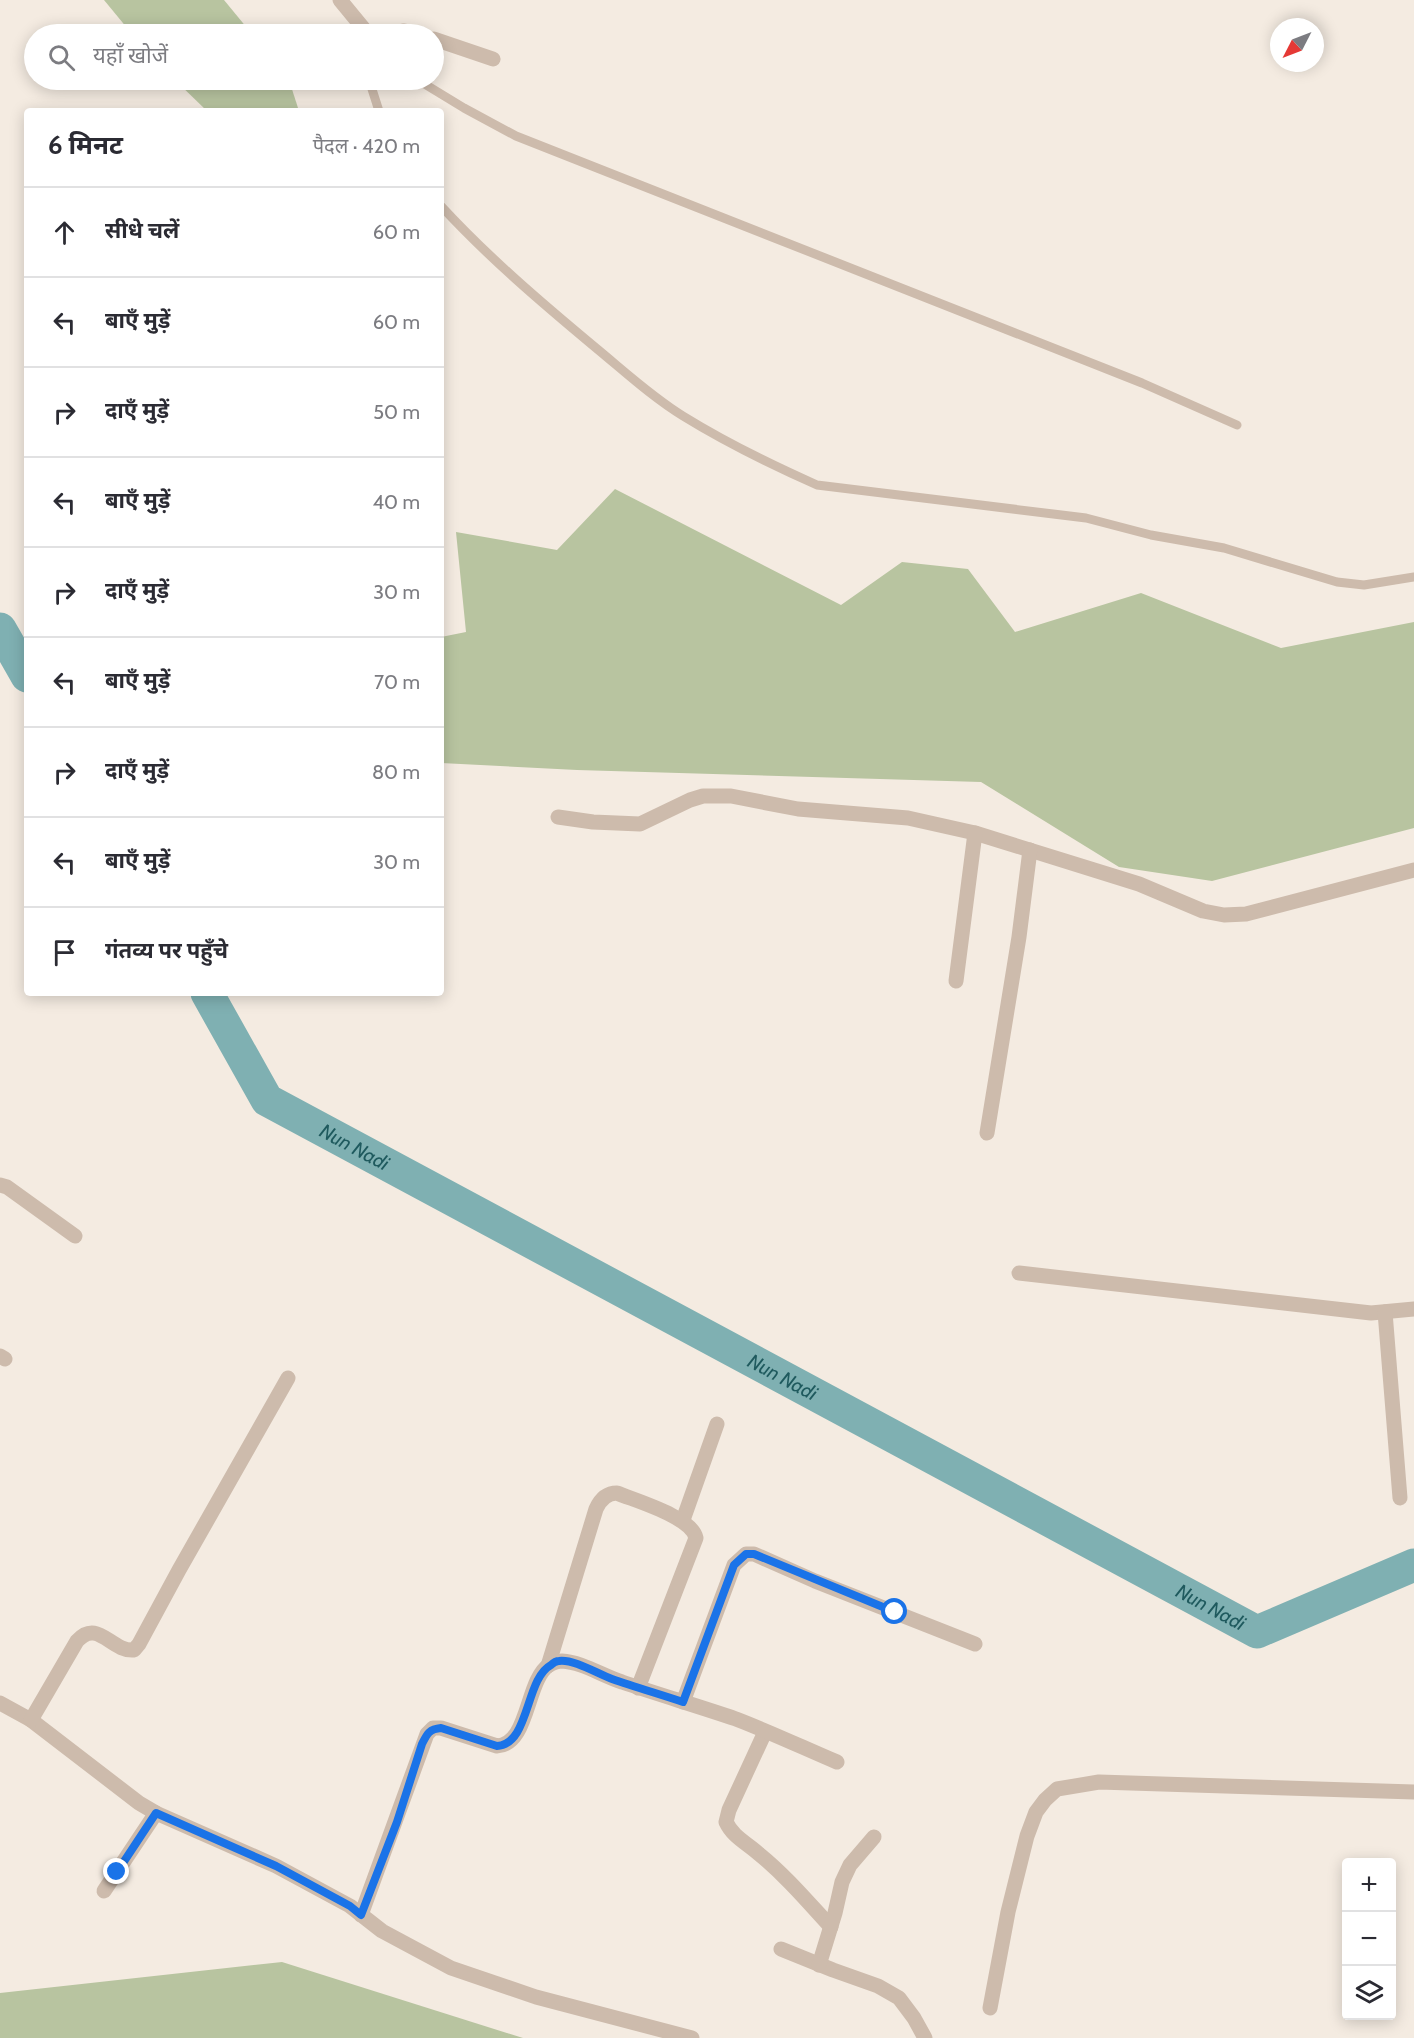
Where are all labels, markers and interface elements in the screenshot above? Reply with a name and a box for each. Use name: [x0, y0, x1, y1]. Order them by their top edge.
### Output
north arrow: [1270, 18, 1324, 72]
search box: [24, 24, 444, 90]
icon: search: [45, 41, 78, 74]
text: यहाँ खोजें: [93, 42, 168, 69]
text: 6 मिनट: [48, 129, 123, 161]
text: पैदल · 420 m: [313, 134, 420, 158]
icon: ahead: [48, 216, 81, 249]
text: सीधे चलें: [105, 217, 179, 244]
text: 60 m: [373, 220, 420, 244]
icon: left: [48, 306, 81, 339]
text: बाएँ मुड़ें: [105, 307, 170, 334]
text: 60 m: [373, 310, 420, 334]
icon: right: [48, 396, 81, 429]
text: दाएँ मुड़ें: [105, 397, 169, 424]
text: 50 m: [373, 400, 420, 424]
icon: left: [48, 486, 81, 519]
text: बाएँ मुड़ें: [105, 487, 170, 514]
text: 40 m: [372, 490, 420, 514]
icon: right: [48, 576, 81, 609]
text: दाएँ मुड़ें: [105, 577, 169, 604]
text: 30 m: [373, 580, 420, 604]
icon: left: [48, 666, 81, 699]
text: बाएँ मुड़ें: [105, 667, 170, 694]
text: 70 m: [374, 670, 420, 694]
icon: right: [48, 756, 81, 789]
text: दाएँ मुड़ें: [105, 757, 169, 784]
text: 80 m: [372, 760, 420, 784]
icon: left: [48, 846, 81, 879]
text: बाएँ मुड़ें: [105, 847, 170, 874]
text: 30 m: [373, 850, 420, 874]
icon: arrive: [48, 936, 81, 969]
text: गंतव्य पर पहुँचे: [105, 937, 228, 964]
water label: Nun Nadi: [316, 1119, 394, 1176]
water label: Nun Nadi: [744, 1349, 822, 1406]
water label: Nun Nadi: [1172, 1579, 1250, 1636]
route start: [881, 1598, 907, 1624]
route end: [103, 1858, 129, 1884]
map controls: [1342, 1858, 1396, 2020]
button: +: [1342, 1858, 1396, 1912]
button: −: [1342, 1912, 1396, 1966]
button: layers: [1342, 1966, 1396, 2020]

